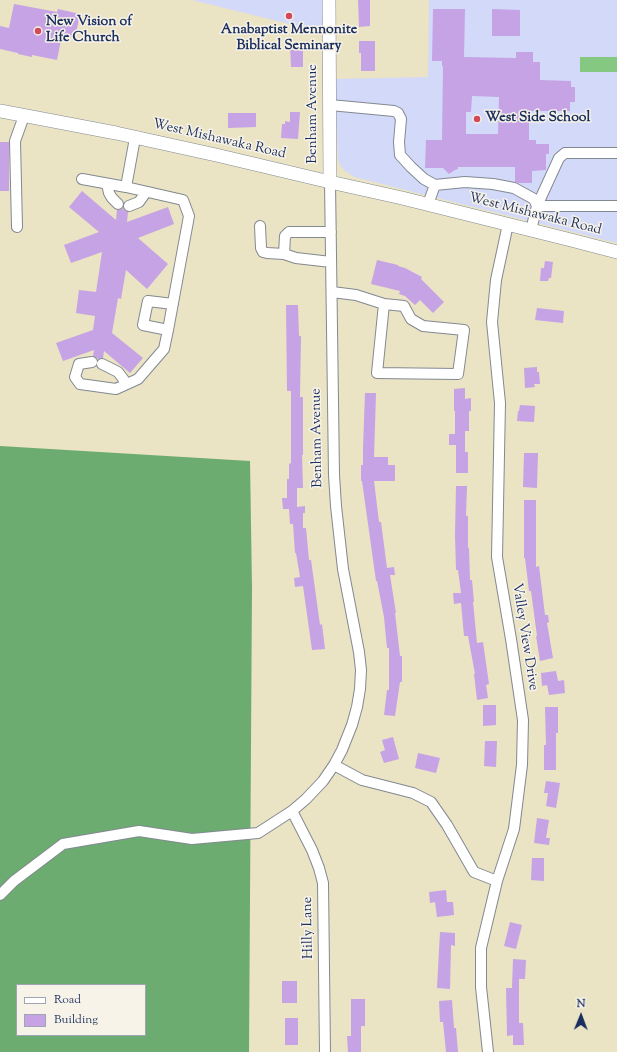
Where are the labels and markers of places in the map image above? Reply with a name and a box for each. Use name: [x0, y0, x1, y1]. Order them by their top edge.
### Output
marker: Anabaptist Mennonite Biblical Seminary: [284, 11, 294, 21]
place label: New Vision of Life Church: [46, 15, 132, 48]
place label: Anabaptist Mennonite Biblical Seminary: [221, 23, 357, 56]
marker: New Vision of Life Church: [33, 26, 43, 36]
place label: West Side School: [485, 111, 590, 127]
marker: West Side School: [472, 114, 482, 124]

